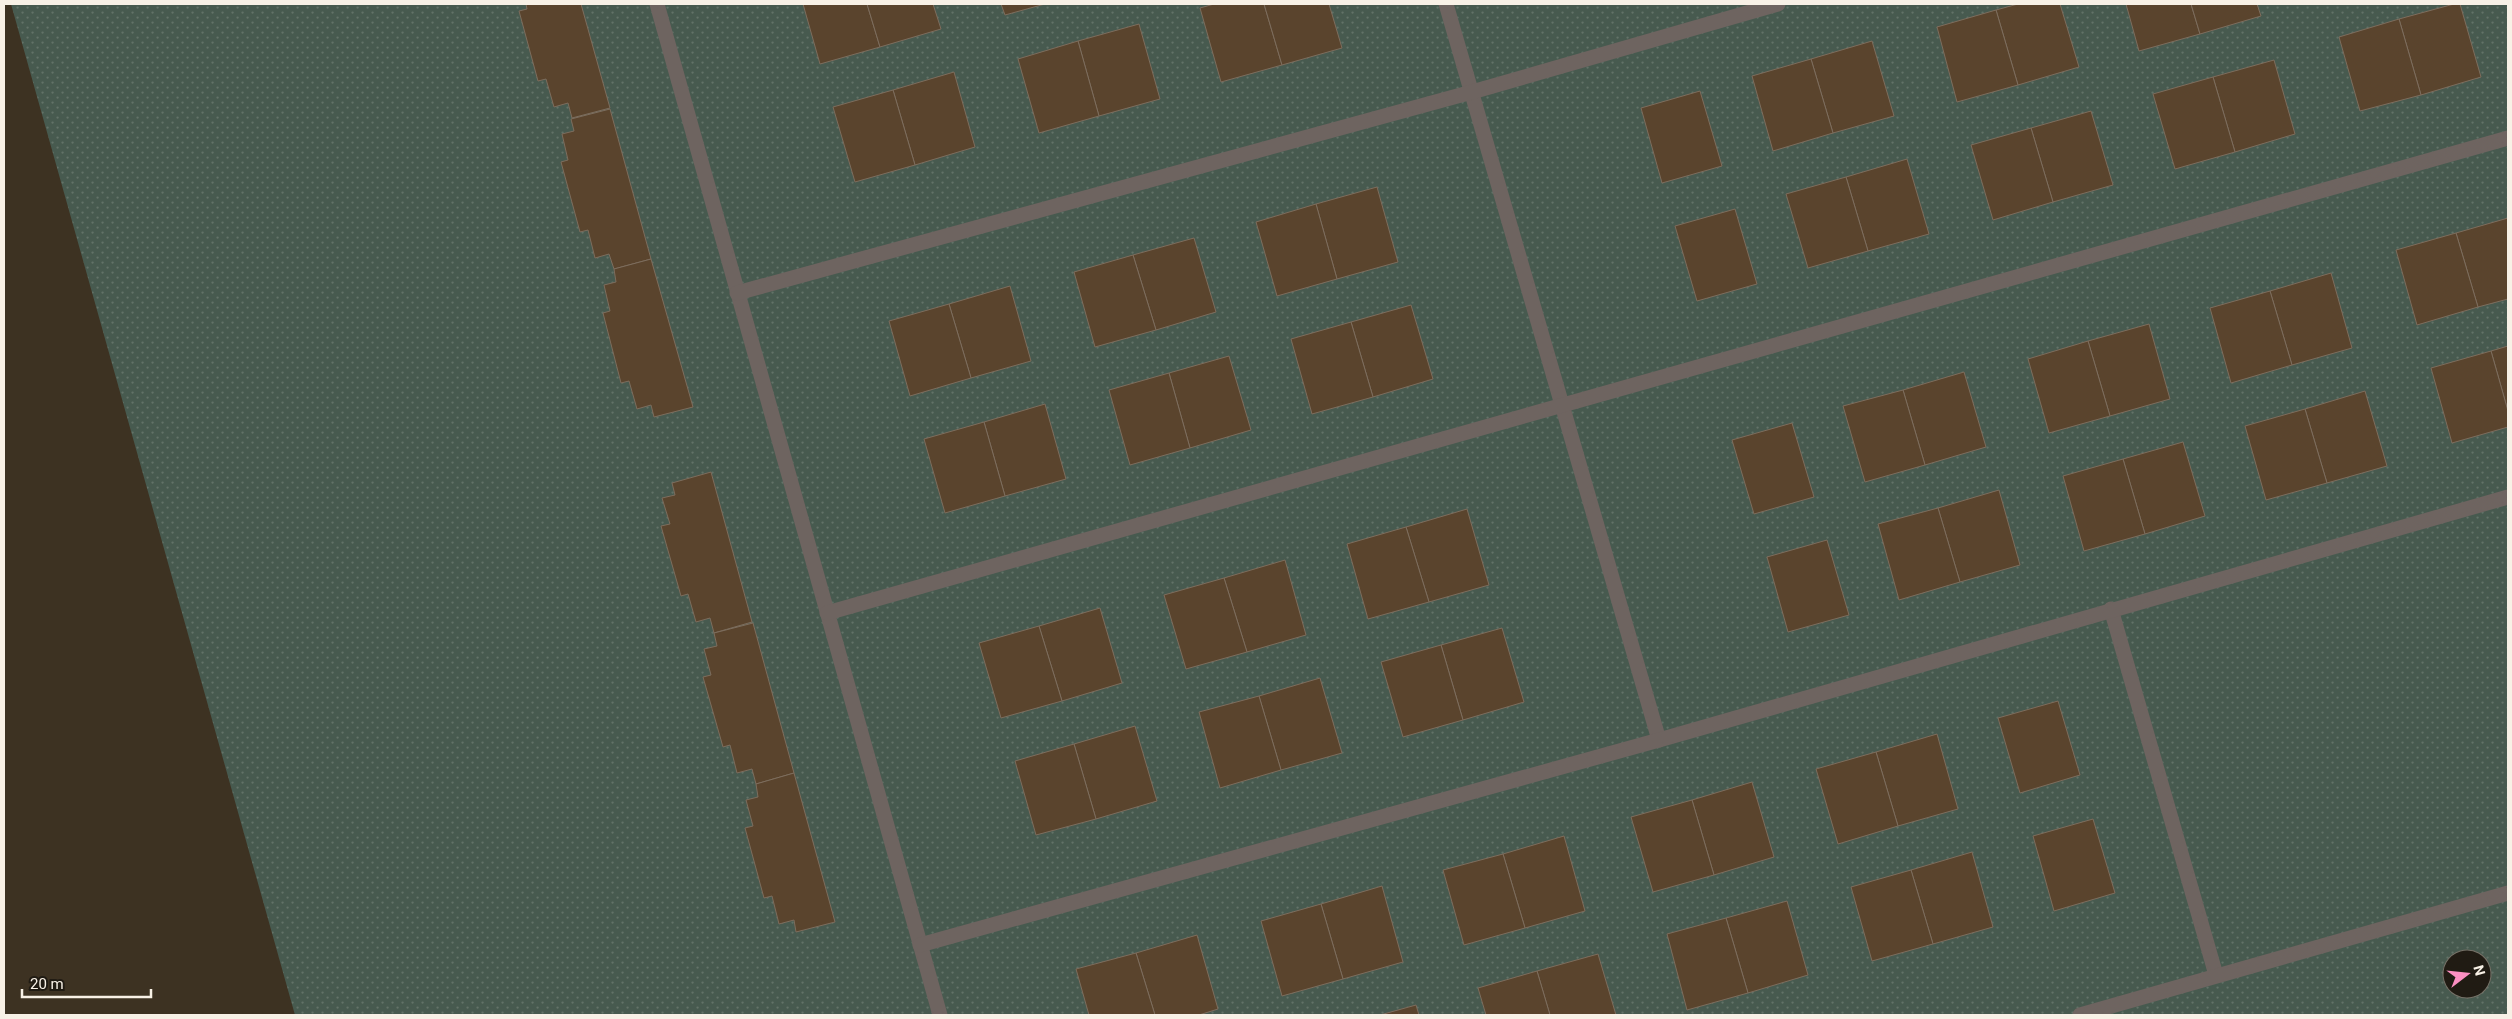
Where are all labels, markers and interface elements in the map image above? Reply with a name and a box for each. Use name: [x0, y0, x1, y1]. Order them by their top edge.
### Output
north arrow: [2442, 949, 2492, 999]
text: N: [2470, 963, 2489, 977]
scale bar: [22, 966, 151, 998]
text: 20 m: [30, 975, 64, 993]

